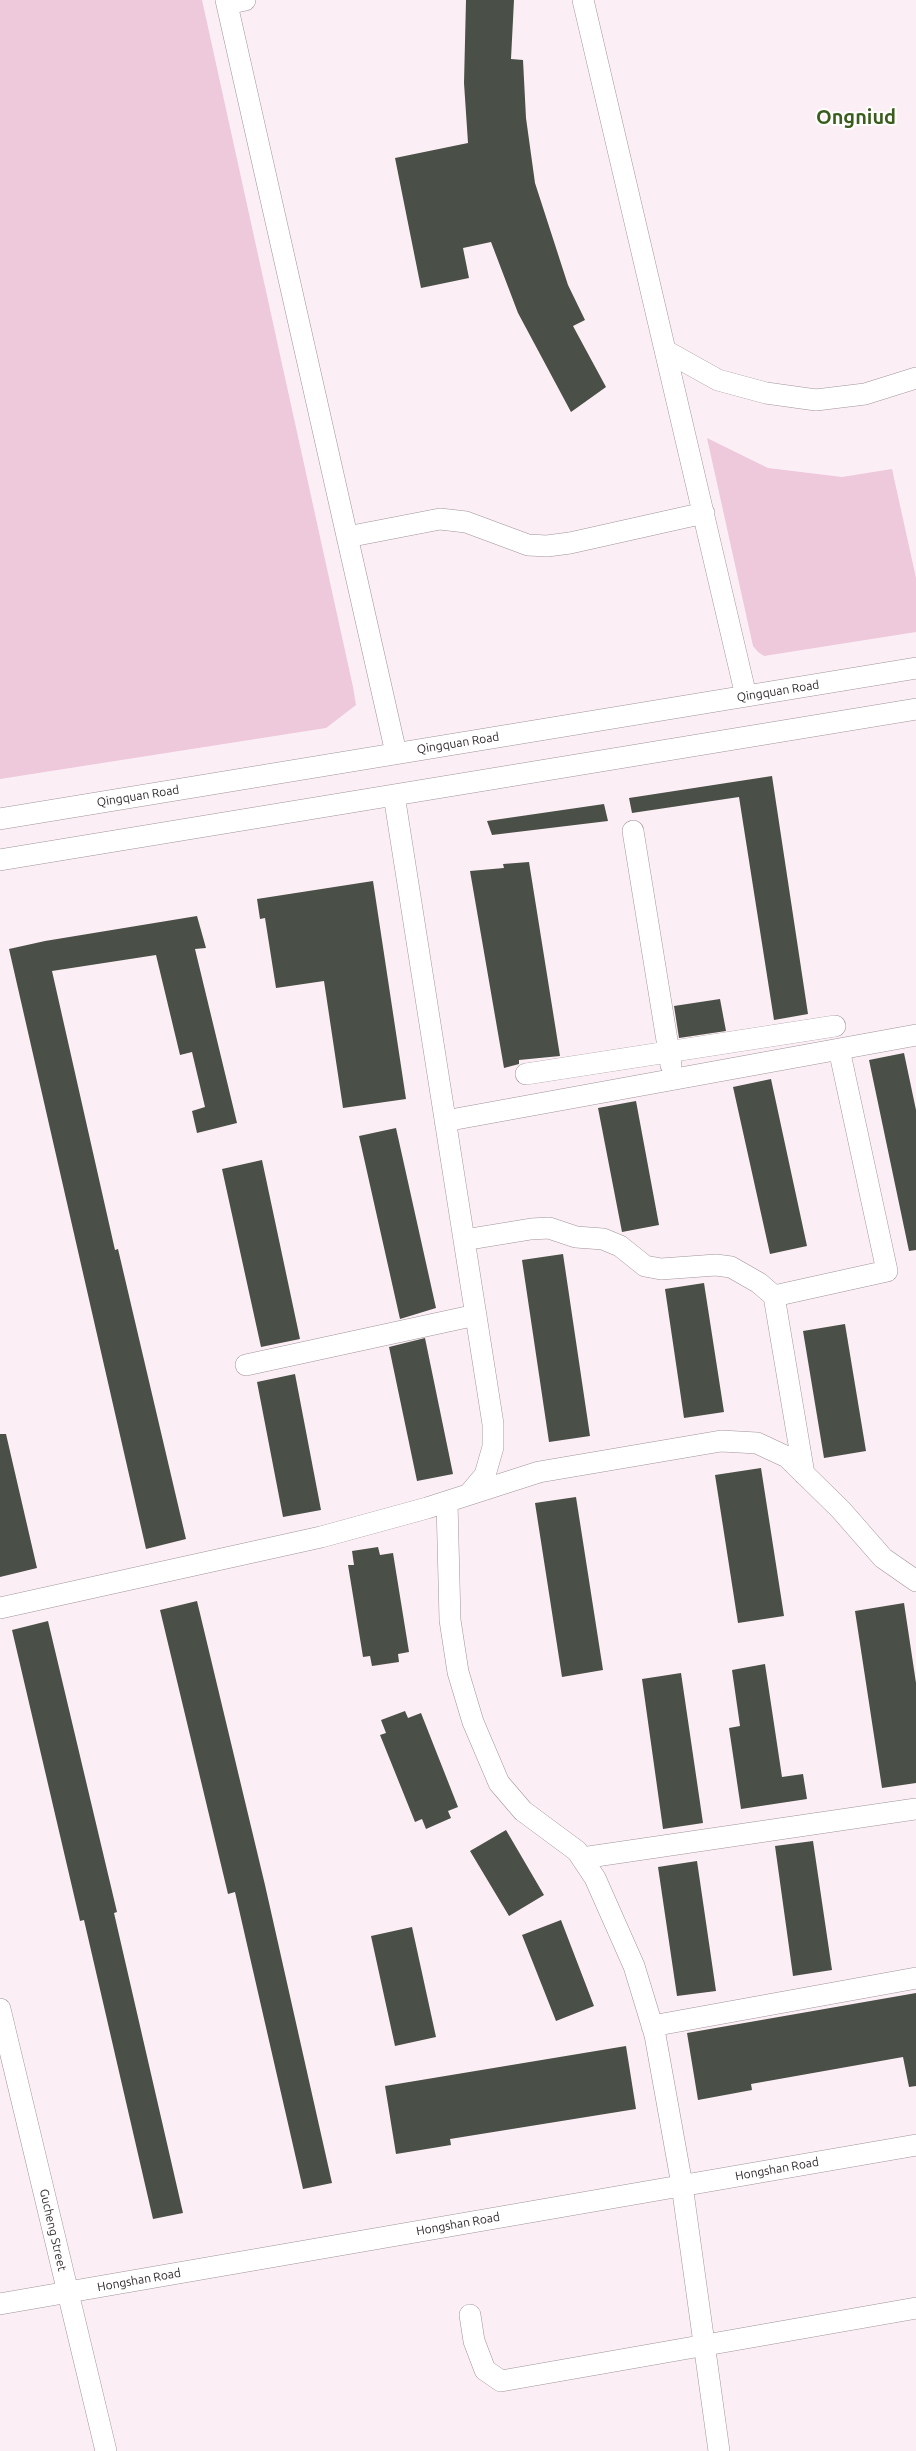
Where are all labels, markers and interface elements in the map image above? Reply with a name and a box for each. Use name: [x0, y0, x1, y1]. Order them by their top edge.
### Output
district label: Ongniud: [816, 105, 896, 129]
street label: Qingquan Road: [736, 677, 820, 705]
street label: Qingquan Road: [416, 729, 500, 757]
street label: Qingquan Road: [96, 782, 180, 810]
street label: Hongshan Road: [734, 2155, 820, 2183]
street label: Gucheng Street: [37, 2188, 69, 2272]
street label: Hongshan Road: [415, 2210, 501, 2238]
street label: Hongshan Road: [96, 2266, 182, 2294]

